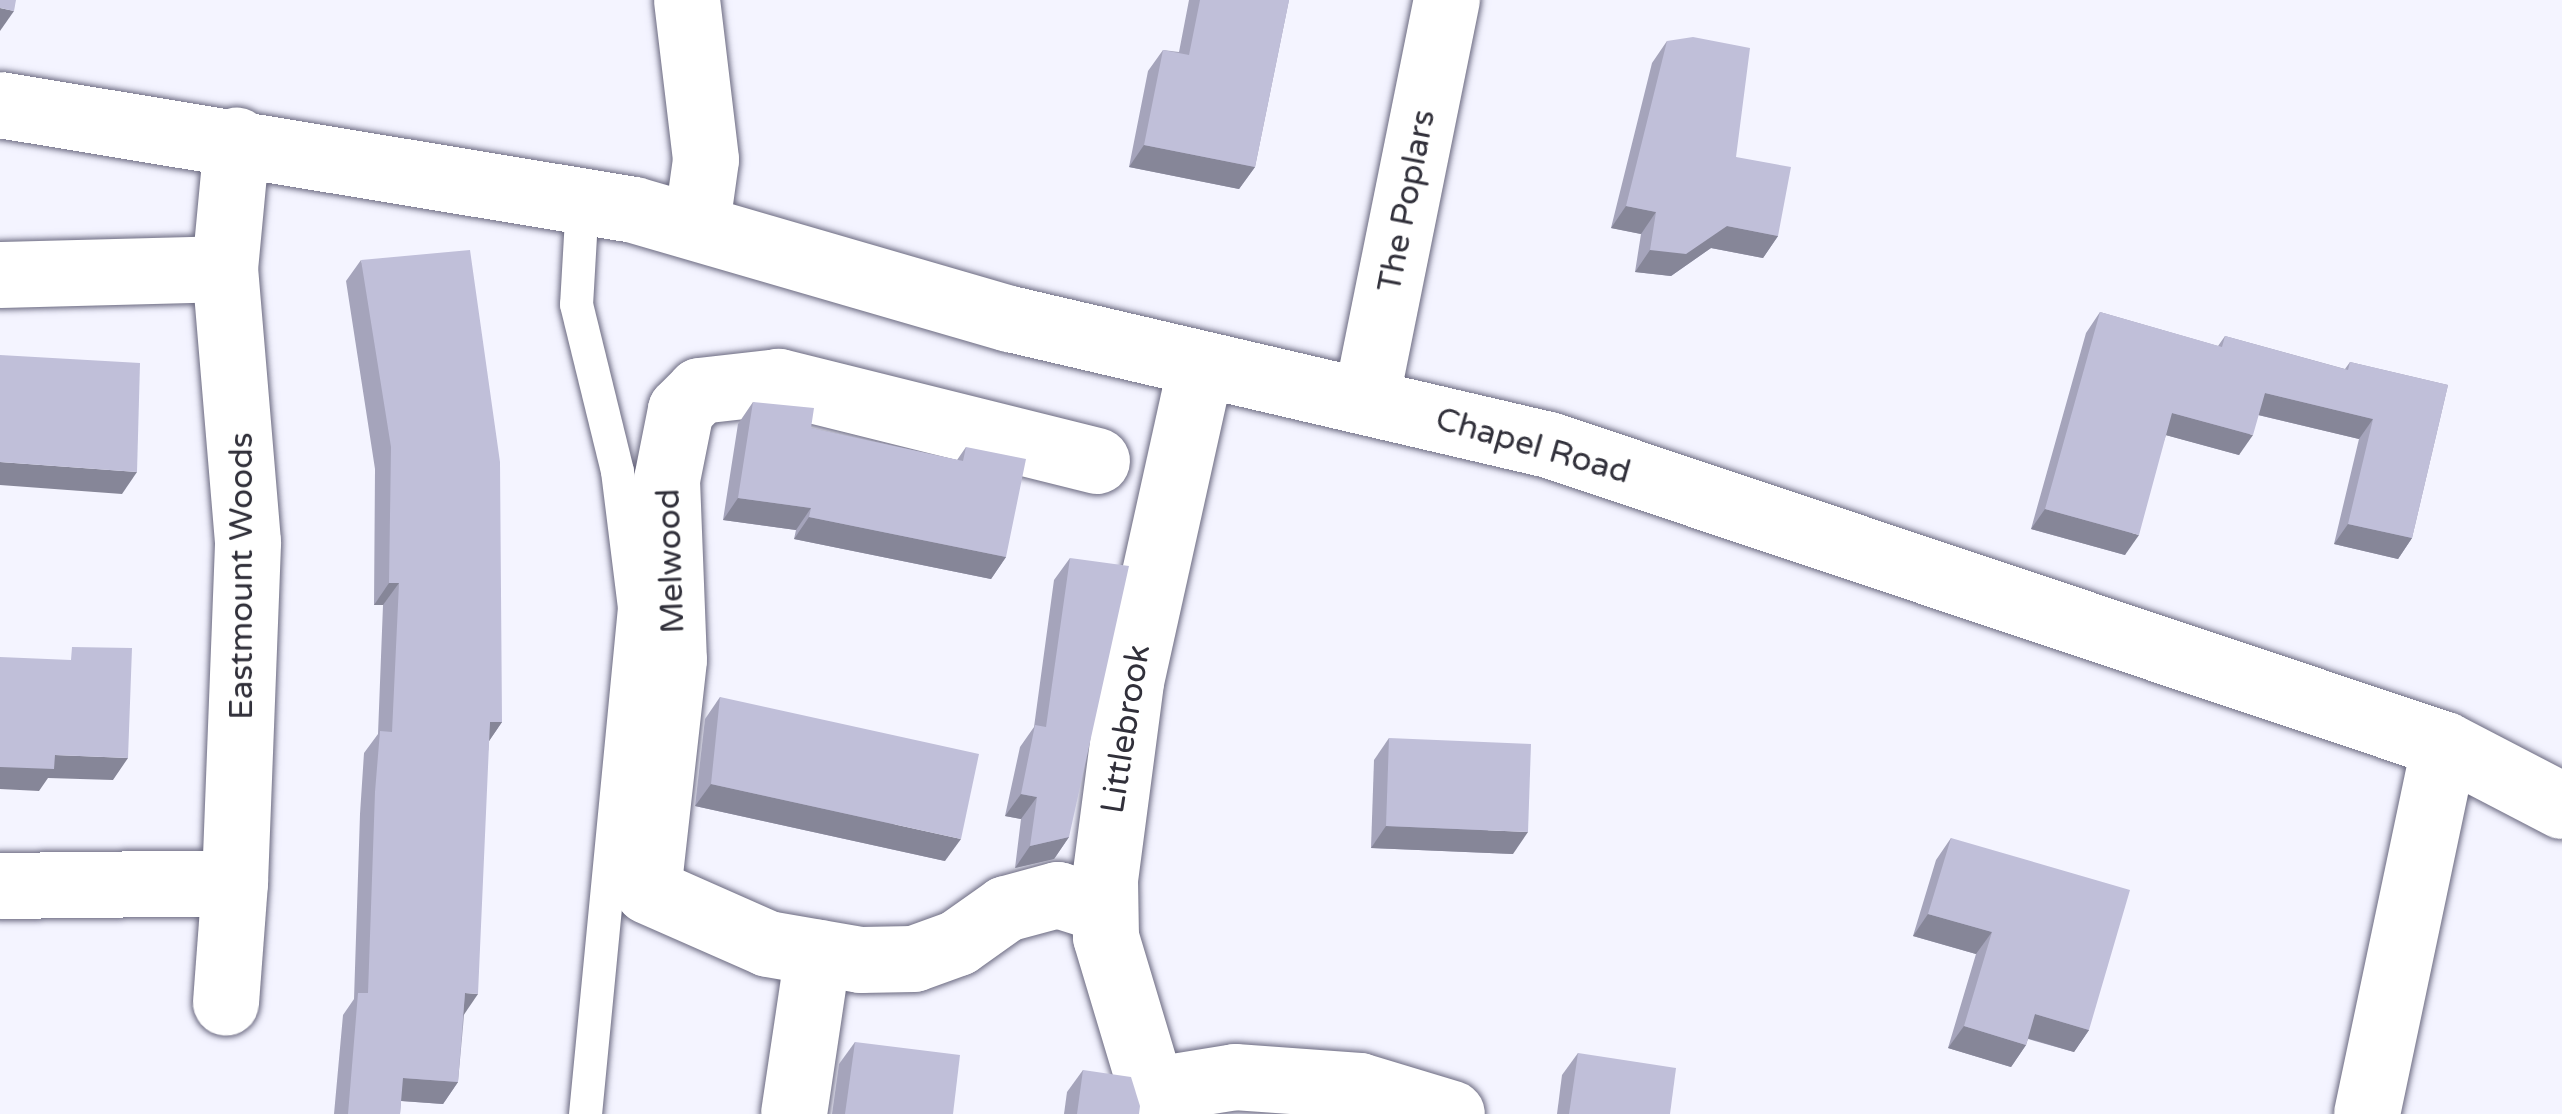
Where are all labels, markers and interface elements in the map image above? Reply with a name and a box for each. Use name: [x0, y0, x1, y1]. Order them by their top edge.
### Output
street label: The Poplars: [1370, 106, 1444, 296]
street label: Chapel Road: [1431, 399, 1635, 493]
street label: Eastmount Woods: [222, 432, 262, 720]
street label: Melwood: [649, 488, 693, 634]
street label: Littlebrook: [1093, 642, 1159, 816]

